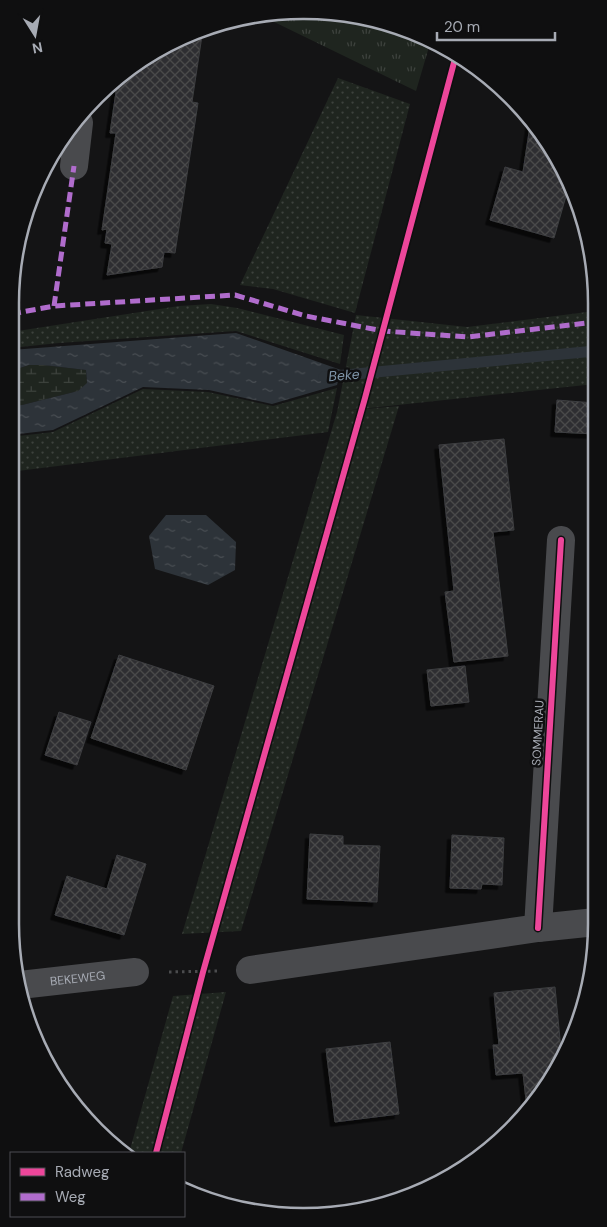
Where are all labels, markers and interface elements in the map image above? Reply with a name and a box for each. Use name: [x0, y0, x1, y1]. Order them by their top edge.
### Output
north arrow: [10, 10, 60, 60]
scale bar: [437, 10, 554, 42]
text: 20 m: [444, 17, 480, 37]
text: N: [31, 38, 44, 58]
water label: Beke: [328, 365, 360, 385]
street label: SOMMERAU: [528, 700, 548, 766]
street label: BEKEWEG: [49, 967, 106, 990]
legend: [10, 1152, 185, 1217]
text: Radweg: [55, 1162, 109, 1182]
text: Weg: [55, 1187, 86, 1207]

